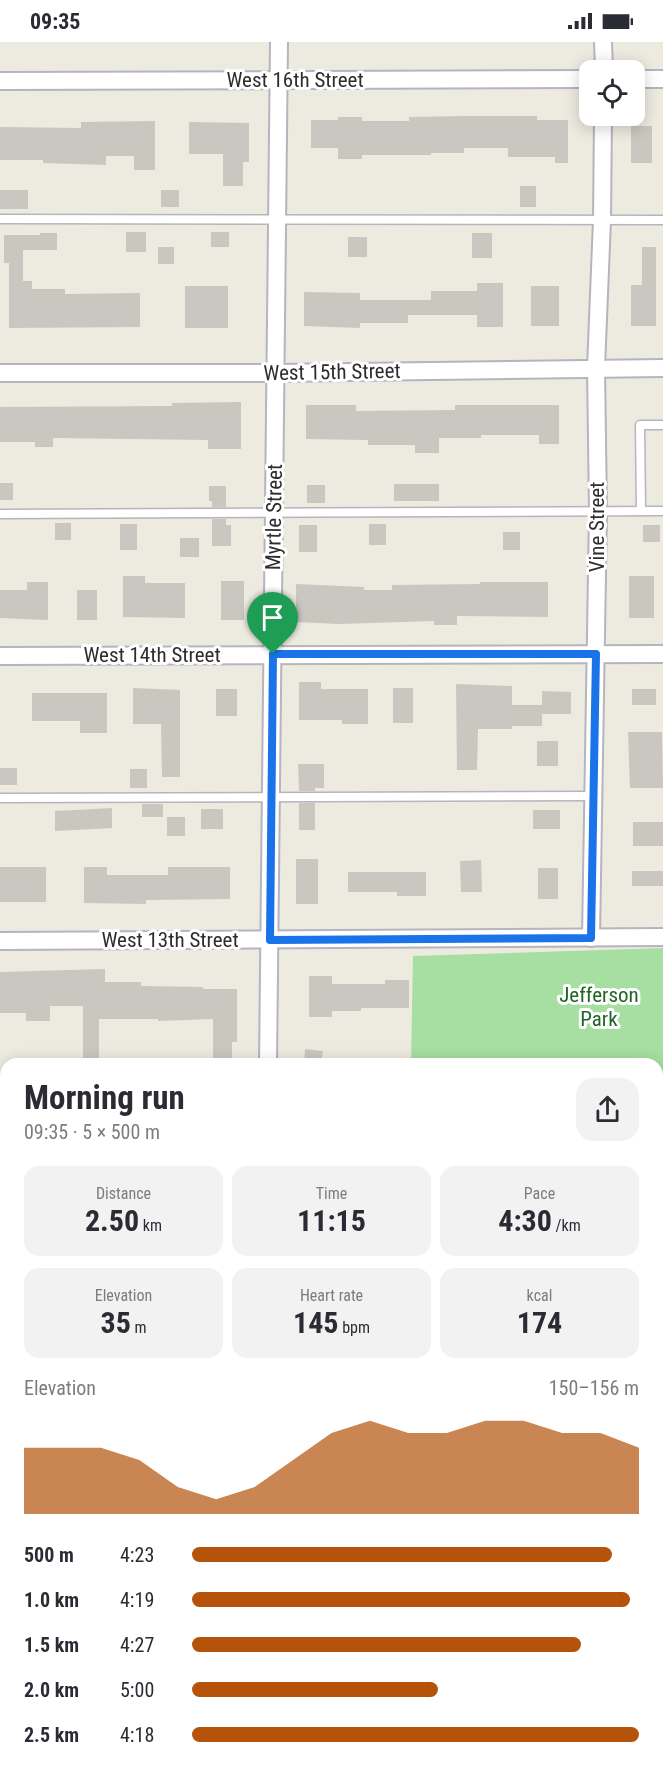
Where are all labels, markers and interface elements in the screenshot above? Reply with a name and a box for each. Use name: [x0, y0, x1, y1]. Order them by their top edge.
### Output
text: 09:35: [30, 9, 81, 34]
map controls: [579, 60, 645, 126]
button: locate: [579, 60, 645, 126]
street label: West 16th Street: [226, 68, 364, 92]
street label: West 15th Street: [263, 359, 401, 385]
street label: Myrtle Street: [261, 464, 287, 570]
street label: Vine Street: [585, 482, 609, 572]
pin: [247, 592, 298, 654]
icon: arrive: [256, 601, 289, 634]
street label: West 14th Street: [83, 643, 221, 667]
street label: West 13th Street: [101, 928, 239, 952]
park label: Jefferson Park: [559, 983, 639, 1031]
text: Morning run: [24, 1078, 185, 1117]
button: share: [576, 1078, 639, 1141]
text: 09:35 · 5 × 500 m: [24, 1120, 160, 1144]
text: Distance: [96, 1184, 151, 1203]
text: Time: [316, 1184, 347, 1203]
text: Pace: [524, 1184, 555, 1203]
text: 2.50: [85, 1203, 139, 1238]
text: 11:15: [297, 1203, 366, 1238]
text: 4:30: [498, 1203, 552, 1238]
text: km: [139, 1216, 162, 1235]
text: /km: [552, 1216, 581, 1235]
text: Elevation: [95, 1286, 152, 1305]
text: Heart rate: [300, 1286, 363, 1305]
text: kcal: [527, 1286, 552, 1305]
text: 35: [100, 1305, 131, 1340]
text: 145: [293, 1305, 338, 1340]
text: 174: [517, 1305, 562, 1340]
text: m: [131, 1318, 147, 1337]
text: bpm: [338, 1318, 370, 1337]
text: Elevation: [24, 1376, 96, 1400]
text: 150–156 m: [549, 1376, 639, 1400]
text: 500 m: [24, 1543, 74, 1567]
text: 4:23: [120, 1543, 154, 1567]
text: 1.0 km: [24, 1588, 79, 1612]
text: 4:19: [120, 1588, 154, 1612]
text: 1.5 km: [24, 1633, 79, 1657]
text: 4:27: [120, 1633, 154, 1657]
text: 2.0 km: [24, 1678, 79, 1702]
text: 5:00: [120, 1678, 154, 1702]
text: 2.5 km: [24, 1723, 79, 1747]
text: 4:18: [120, 1723, 154, 1747]

